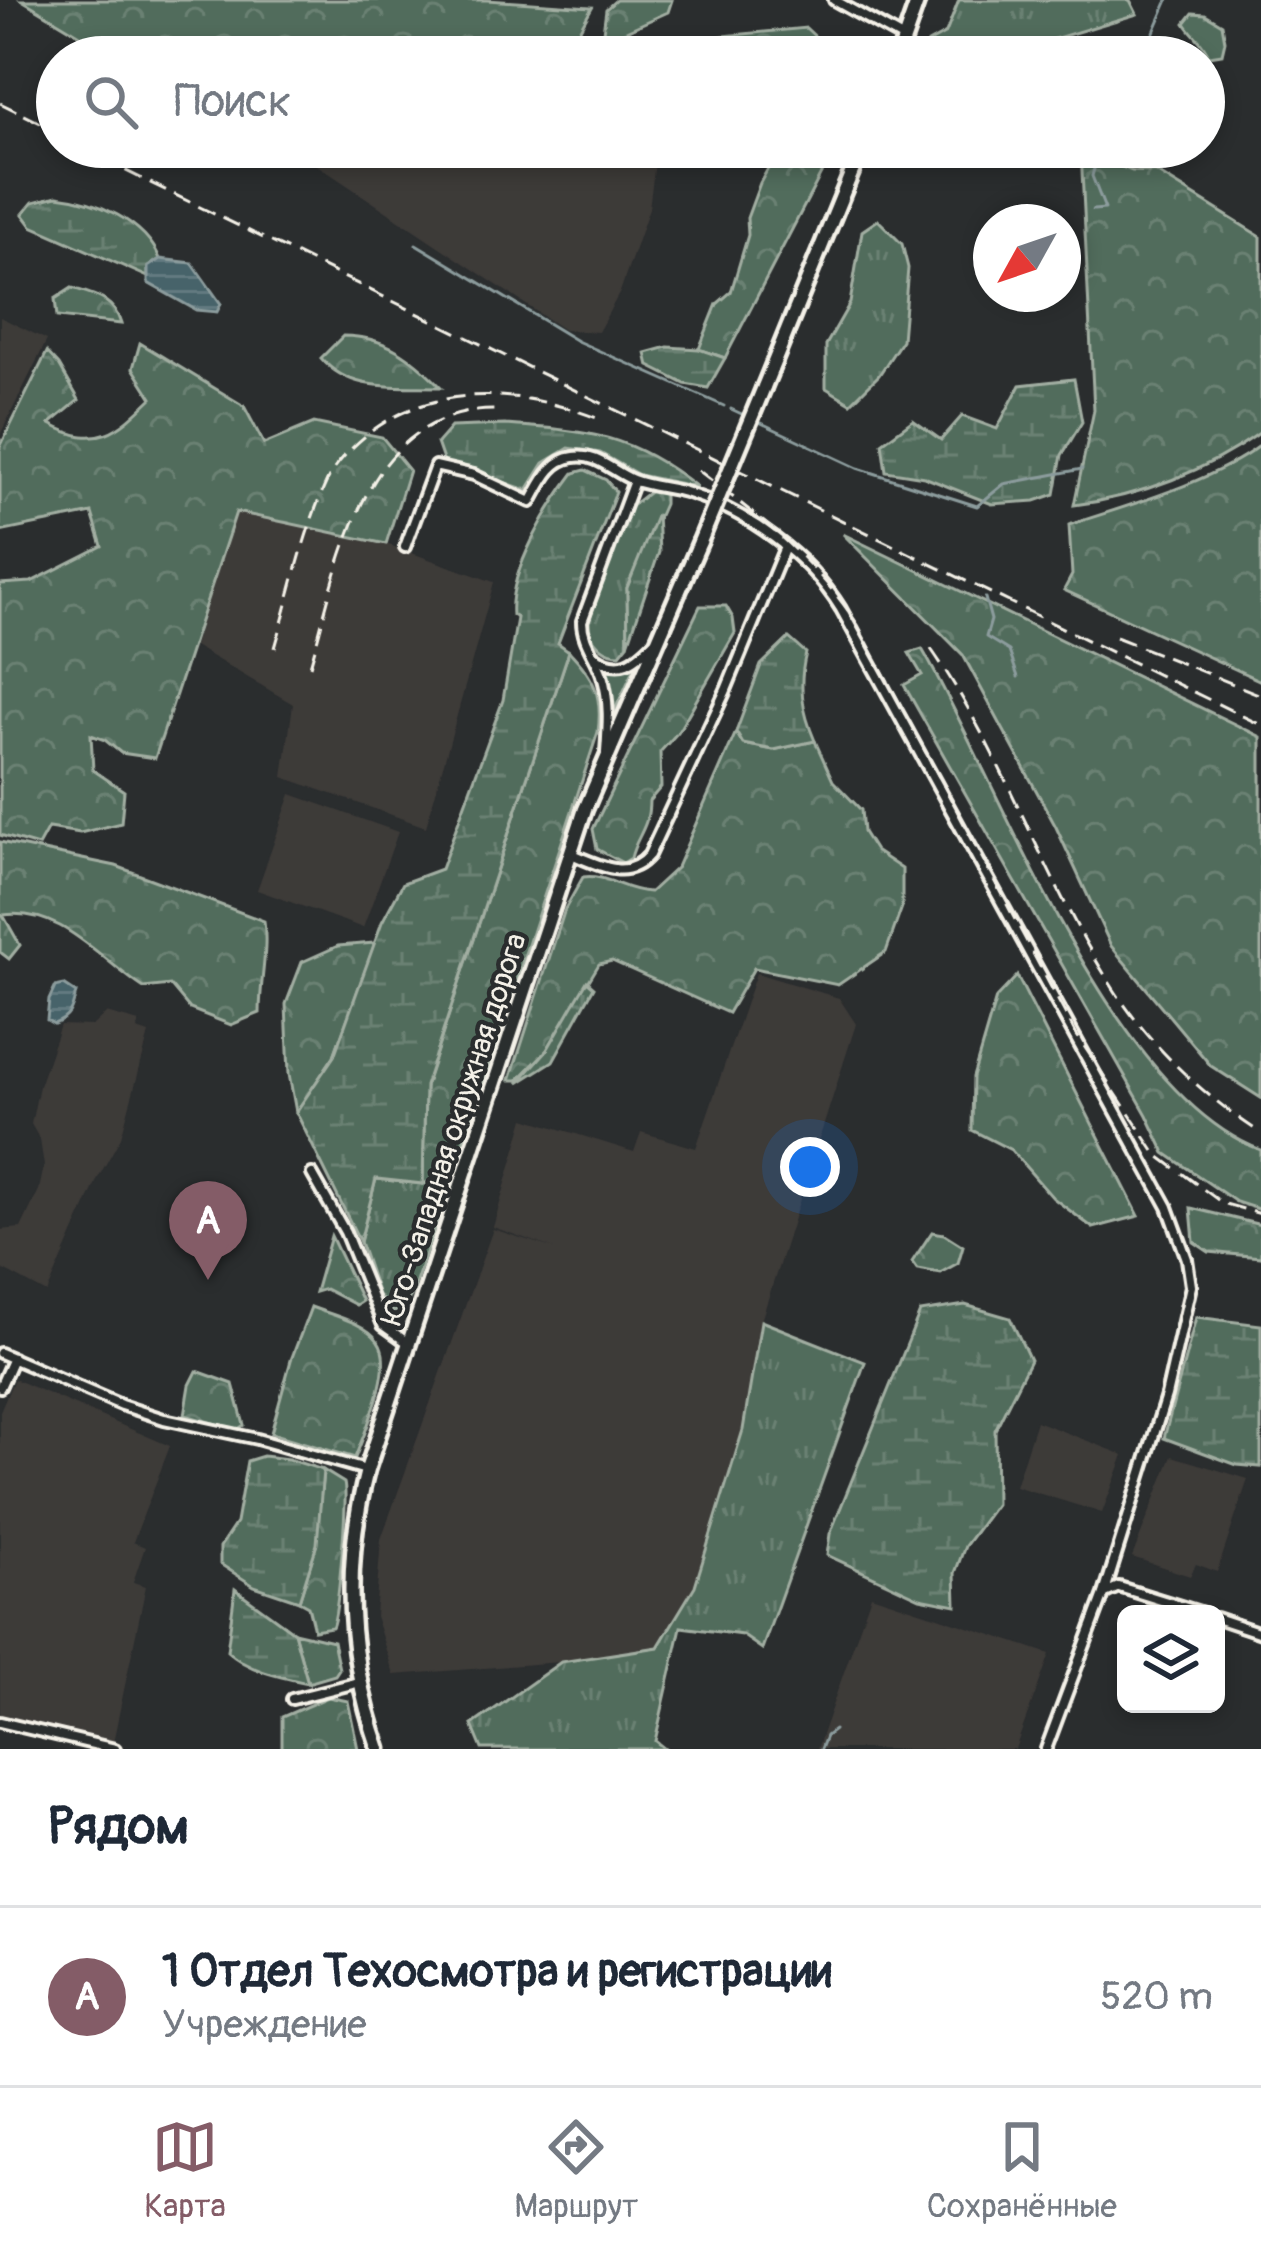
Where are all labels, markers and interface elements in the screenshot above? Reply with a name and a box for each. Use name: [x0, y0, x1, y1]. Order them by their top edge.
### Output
search box: [36, 36, 1225, 168]
icon: search: [78, 69, 144, 135]
text: Поиск: [174, 74, 291, 130]
north arrow: [973, 204, 1081, 312]
street label: Юго-Западная окружная дорога: [373, 929, 535, 1329]
your location: [780, 1137, 840, 1197]
pin: A: [169, 1181, 247, 1280]
map controls: [1117, 1605, 1225, 1713]
button: layers: [1117, 1605, 1225, 1713]
text: Рядом: [48, 1795, 189, 1859]
text: 1 Отдел Техосмотра и регистрации: [162, 1944, 832, 2000]
text: A: [74, 1972, 100, 2021]
text: 520 m: [1100, 1972, 1213, 2021]
text: Учреждение: [162, 2000, 366, 2049]
tab: Карта: [144, 2114, 226, 2227]
tab: Маршрут: [514, 2114, 638, 2227]
tab: Сохранённые: [927, 2114, 1117, 2227]

